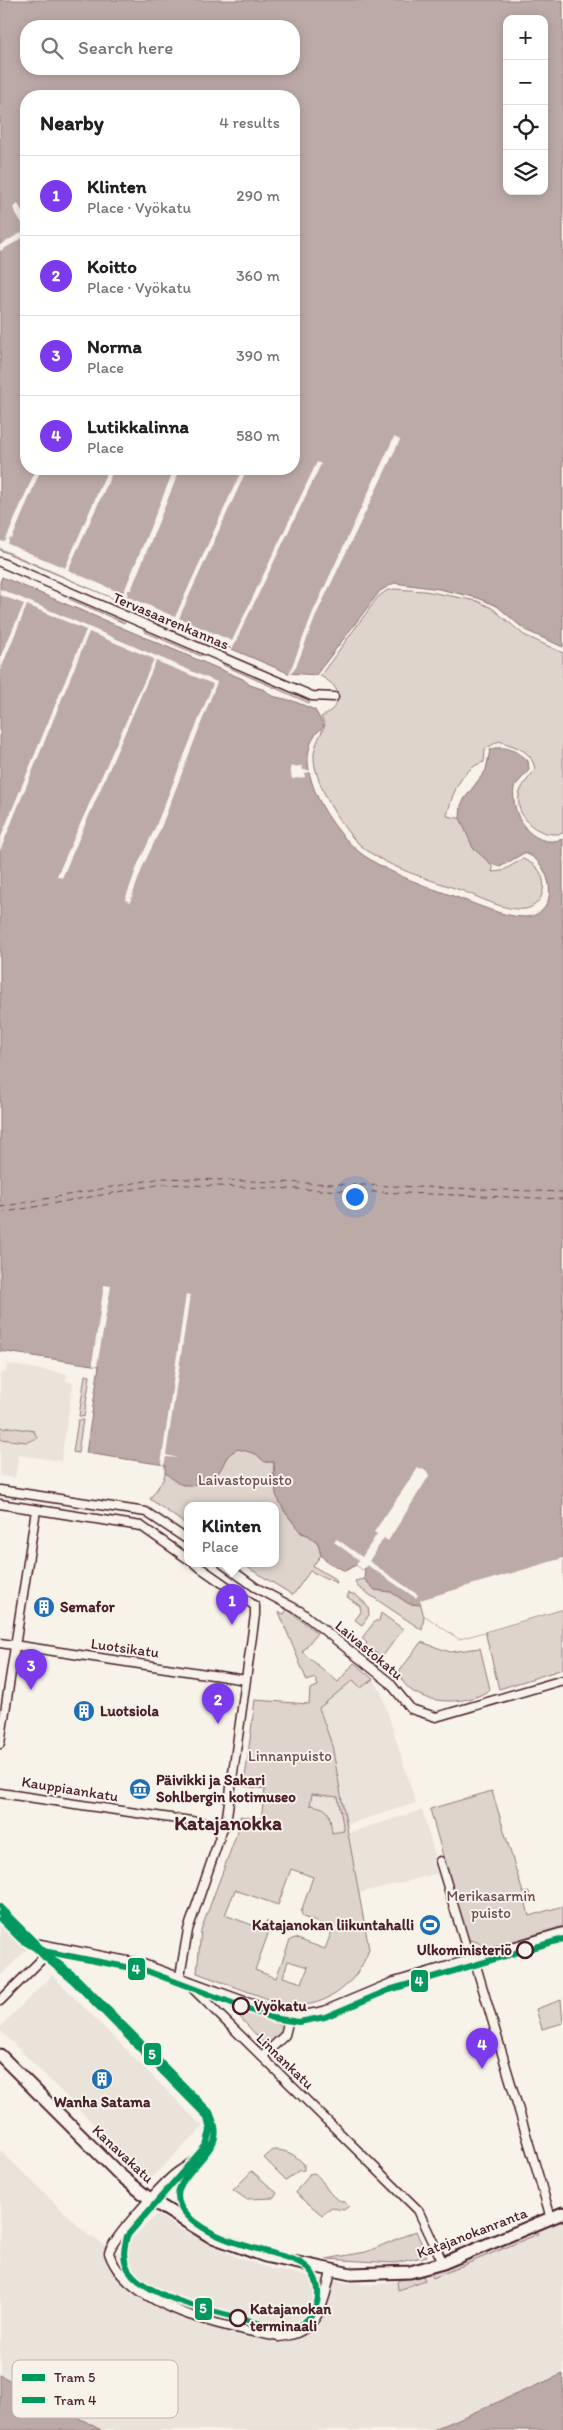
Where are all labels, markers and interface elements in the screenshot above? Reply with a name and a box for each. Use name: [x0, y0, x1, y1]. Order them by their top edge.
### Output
map controls: [503, 15, 548, 195]
button: +: [503, 15, 548, 60]
search box: [20, 20, 300, 75]
icon: search: [38, 34, 66, 62]
text: Search here: [78, 36, 173, 59]
button: −: [503, 60, 548, 105]
button: locate: [503, 105, 548, 150]
text: Nearby: [40, 110, 104, 135]
text: 4 results: [219, 113, 280, 132]
button: layers: [503, 150, 548, 195]
text: Klinten: [87, 175, 146, 198]
text: 1: [52, 186, 60, 205]
text: 290 m: [236, 186, 280, 205]
text: Place · Vyökatu: [87, 198, 191, 217]
text: Koitto: [87, 255, 137, 278]
text: 2: [52, 266, 60, 285]
text: 360 m: [236, 266, 280, 285]
text: Place · Vyökatu: [87, 278, 191, 297]
text: Norma: [87, 335, 142, 358]
text: 3: [52, 346, 60, 365]
text: 390 m: [236, 346, 280, 365]
text: Place: [87, 358, 124, 377]
text: Lutikkalinna: [87, 415, 189, 438]
text: 4: [51, 426, 61, 445]
text: 580 m: [236, 426, 280, 445]
text: Place: [87, 438, 124, 457]
street label: Tervasaarenkannas: [110, 588, 232, 654]
your location: [342, 1184, 368, 1210]
park label: Laivastopuisto: [198, 1471, 292, 1489]
popup: [184, 1502, 279, 1567]
text: Klinten: [202, 1514, 261, 1537]
text: Place: [202, 1537, 239, 1556]
pin: 1: [216, 1584, 248, 1625]
building icon: Semafor: [32, 1595, 56, 1619]
place label: Semafor: [60, 1598, 116, 1616]
street label: Laivastokatu: [331, 1616, 407, 1684]
street label: Luotsikatu: [90, 1634, 160, 1662]
pin: 3: [15, 1649, 47, 1690]
pin: 2: [202, 1683, 234, 1724]
building icon: Luotsiola: [72, 1699, 96, 1723]
place label: Luotsiola: [100, 1702, 159, 1720]
park label: Linnanpuisto: [248, 1747, 332, 1765]
place label: Päivikki ja Sakari Sohlbergin kotimuseo: [156, 1771, 296, 1807]
street label: Kauppiaankatu: [20, 1772, 120, 1806]
museum icon: Päivikki ja Sakari Sohlbergin kotimuseo: [128, 1777, 152, 1801]
district label: Katajanokka: [174, 1811, 282, 1836]
park label: Merikasarmin puisto: [446, 1887, 536, 1922]
sports icon: Katajanokan liikuntahalli: [418, 1913, 442, 1937]
place label: Katajanokan liikuntahalli: [252, 1916, 414, 1935]
place label: Ulkoministeriö: [417, 1941, 512, 1959]
marker: Ulkoministeriö: [516, 1941, 534, 1959]
line badge: 4: [127, 1957, 146, 1981]
text: 4: [132, 1961, 141, 1978]
line badge: 4: [410, 1969, 429, 1993]
text: 4: [415, 1973, 424, 1990]
marker: Vyökatu: [232, 1997, 250, 2015]
place label: Vyökatu: [254, 1997, 308, 2016]
pin: 4: [466, 2028, 498, 2069]
street label: Linnankatu: [252, 2029, 318, 2093]
line badge: 5: [143, 2042, 162, 2066]
text: 5: [148, 2046, 156, 2063]
building icon: Wanha Satama: [90, 2067, 114, 2091]
place label: Wanha Satama: [54, 2093, 151, 2111]
street label: Kanavakatu: [89, 2121, 157, 2187]
street label: Katajanokanranta: [414, 2204, 530, 2262]
line badge: 5: [194, 2297, 213, 2321]
text: 5: [199, 2300, 207, 2317]
place label: Katajanokan terminaali: [250, 2300, 332, 2335]
marker: Katajanokan terminaali: [229, 2309, 247, 2327]
legend: [12, 2360, 178, 2418]
text: Tram 5: [54, 2369, 95, 2386]
text: Tram 4: [54, 2392, 97, 2409]

